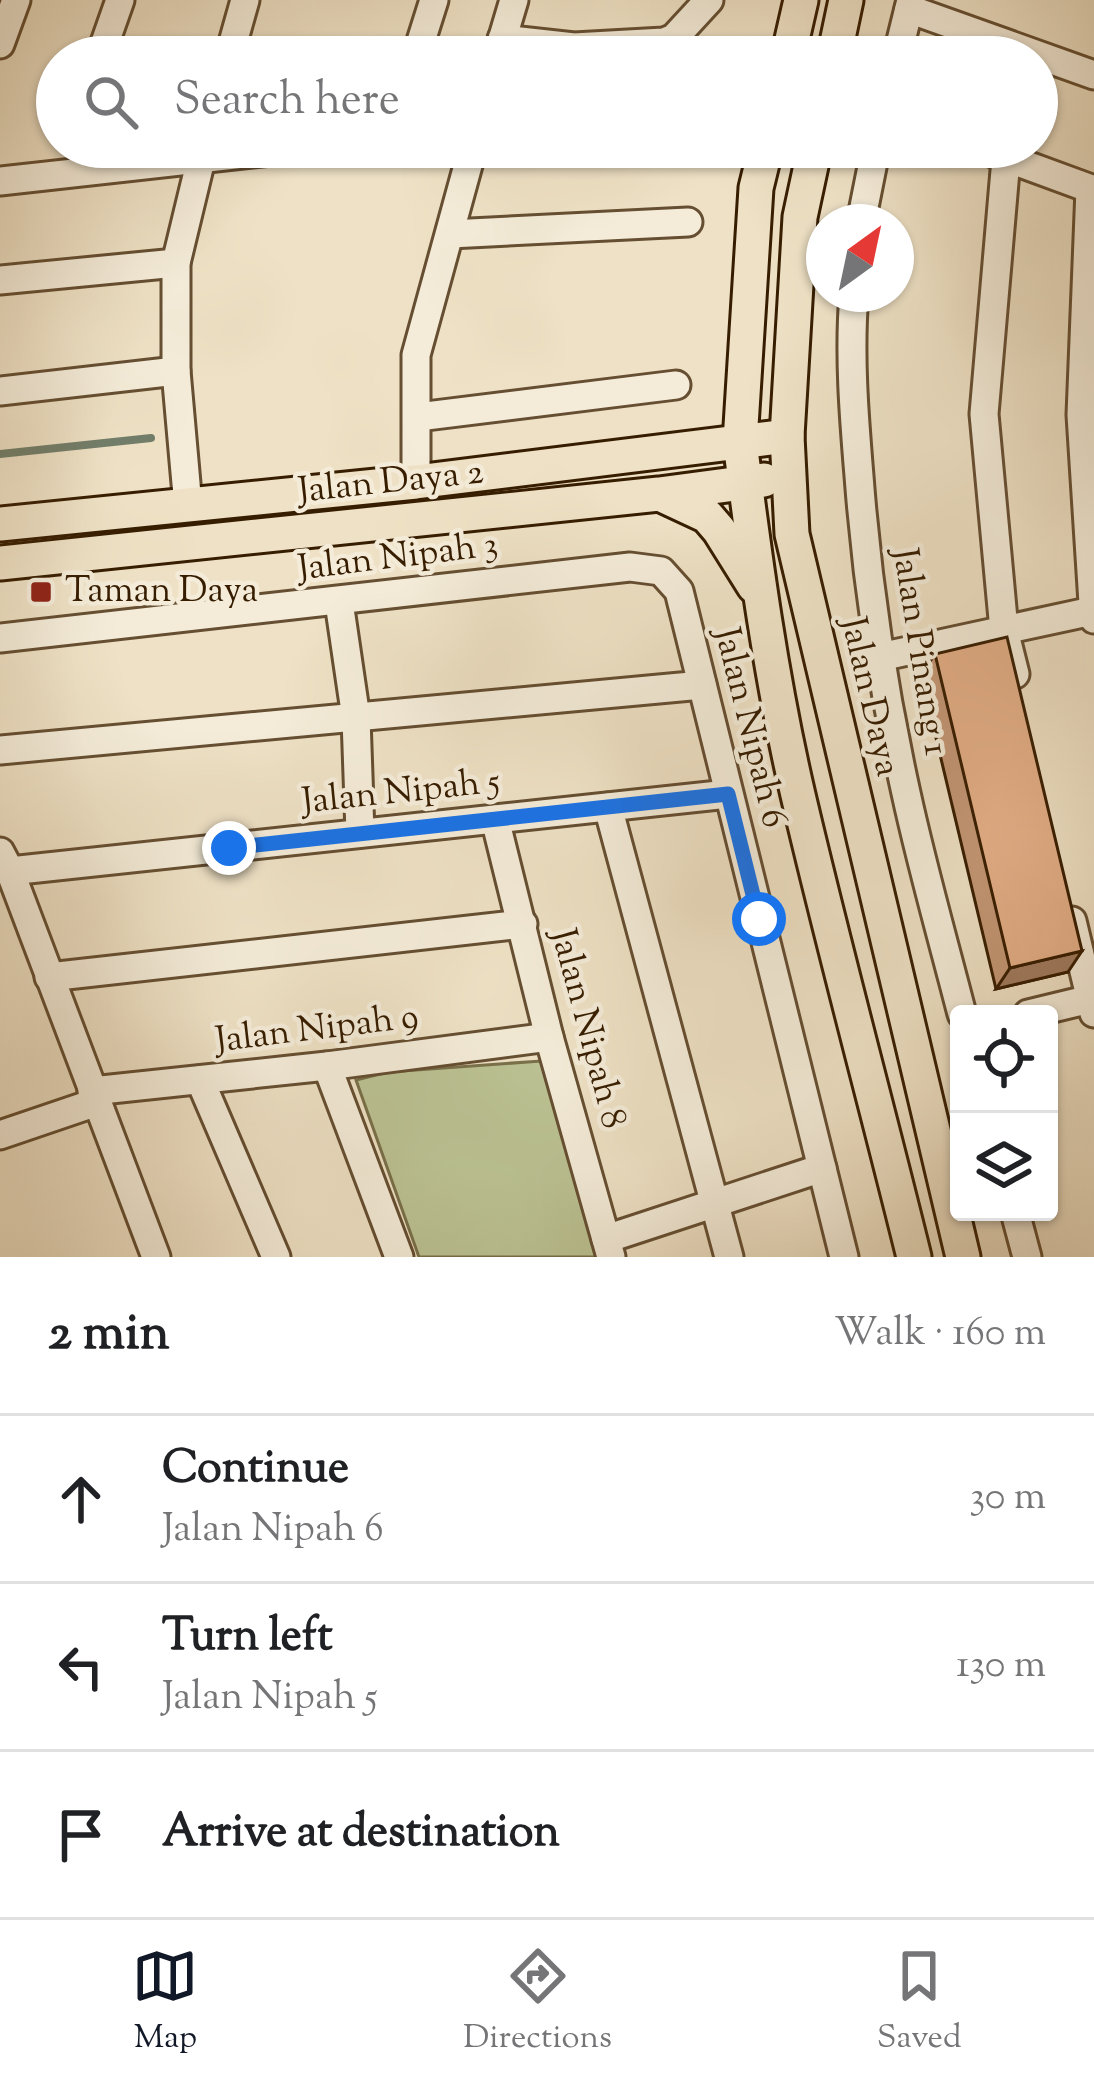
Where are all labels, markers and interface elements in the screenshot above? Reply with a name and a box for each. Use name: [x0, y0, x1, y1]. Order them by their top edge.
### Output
search box: [36, 36, 1058, 168]
icon: search: [78, 69, 144, 135]
text: Search here: [174, 70, 400, 135]
north arrow: [806, 204, 914, 312]
street label: Jalan Daya 2: [294, 447, 486, 519]
street label: Jalan Nipah 3: [293, 520, 501, 596]
street label: Jalan Pinang 1: [877, 543, 961, 759]
place label: Taman Daya: [65, 566, 258, 618]
marker: Taman Daya: [28, 579, 54, 605]
street label: Jalan Daya: [825, 610, 913, 782]
street label: Jalan Nipah 6: [699, 621, 799, 833]
street label: Jalan Nipah 5: [297, 757, 503, 829]
route end: [202, 821, 256, 875]
route start: [732, 892, 786, 946]
street label: Jalan Nipah 8: [535, 922, 639, 1135]
street label: Jalan Nipah 9: [211, 992, 421, 1068]
map controls: [950, 1005, 1058, 1221]
button: locate: [950, 1005, 1058, 1113]
button: layers: [950, 1113, 1058, 1221]
text: 2 min: [48, 1299, 170, 1372]
text: Walk · 160 m: [834, 1307, 1046, 1363]
text: Continue: [162, 1438, 349, 1503]
icon: ahead: [48, 1466, 114, 1532]
text: 30 m: [969, 1471, 1046, 1527]
text: Jalan Nipah 6: [162, 1503, 384, 1559]
text: Turn left: [162, 1606, 333, 1671]
icon: left: [48, 1634, 114, 1700]
text: 130 m: [956, 1639, 1046, 1695]
text: Jalan Nipah 5: [162, 1671, 377, 1727]
icon: arrive: [48, 1802, 114, 1868]
text: Arrive at destination: [162, 1802, 560, 1867]
tab: Map: [132, 1943, 198, 2063]
tab: Directions: [463, 1943, 612, 2063]
tab: Saved: [877, 1943, 962, 2063]

